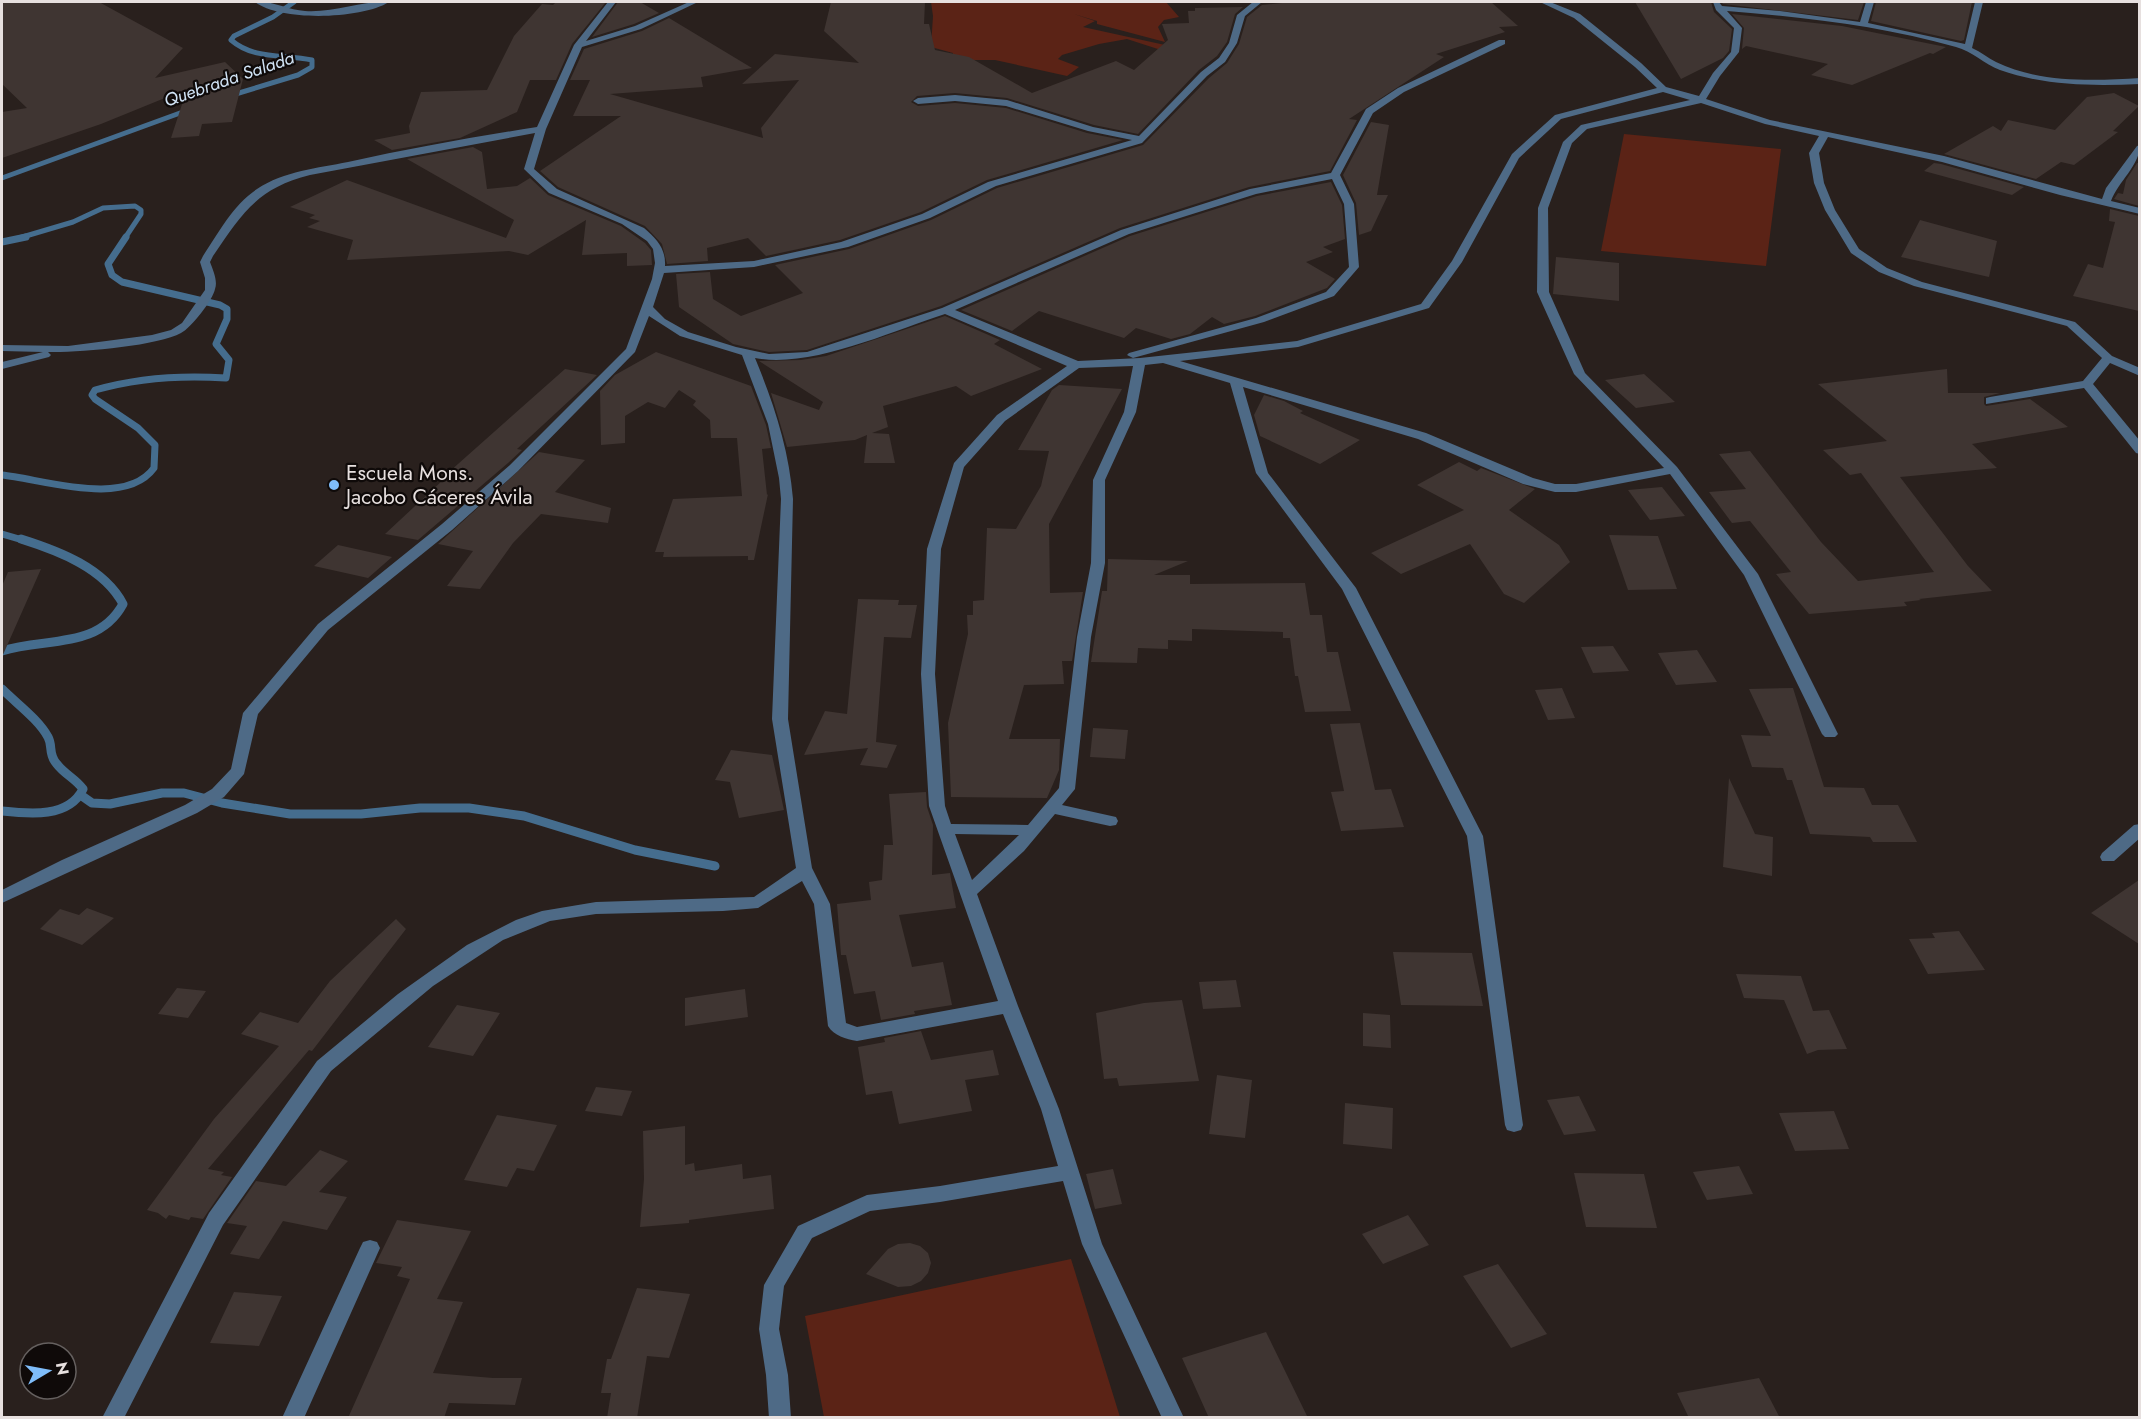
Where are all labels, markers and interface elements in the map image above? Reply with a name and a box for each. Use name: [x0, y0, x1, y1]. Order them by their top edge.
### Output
water label: Quebrada Salada: [160, 44, 298, 114]
place label: Escuela Mons. Jacobo Cáceres Ávila: [343, 458, 533, 512]
marker: Escuela Mons. Jacobo Cáceres Ávila: [327, 478, 341, 492]
north arrow: [18, 1341, 78, 1401]
text: N: [50, 1360, 75, 1377]

